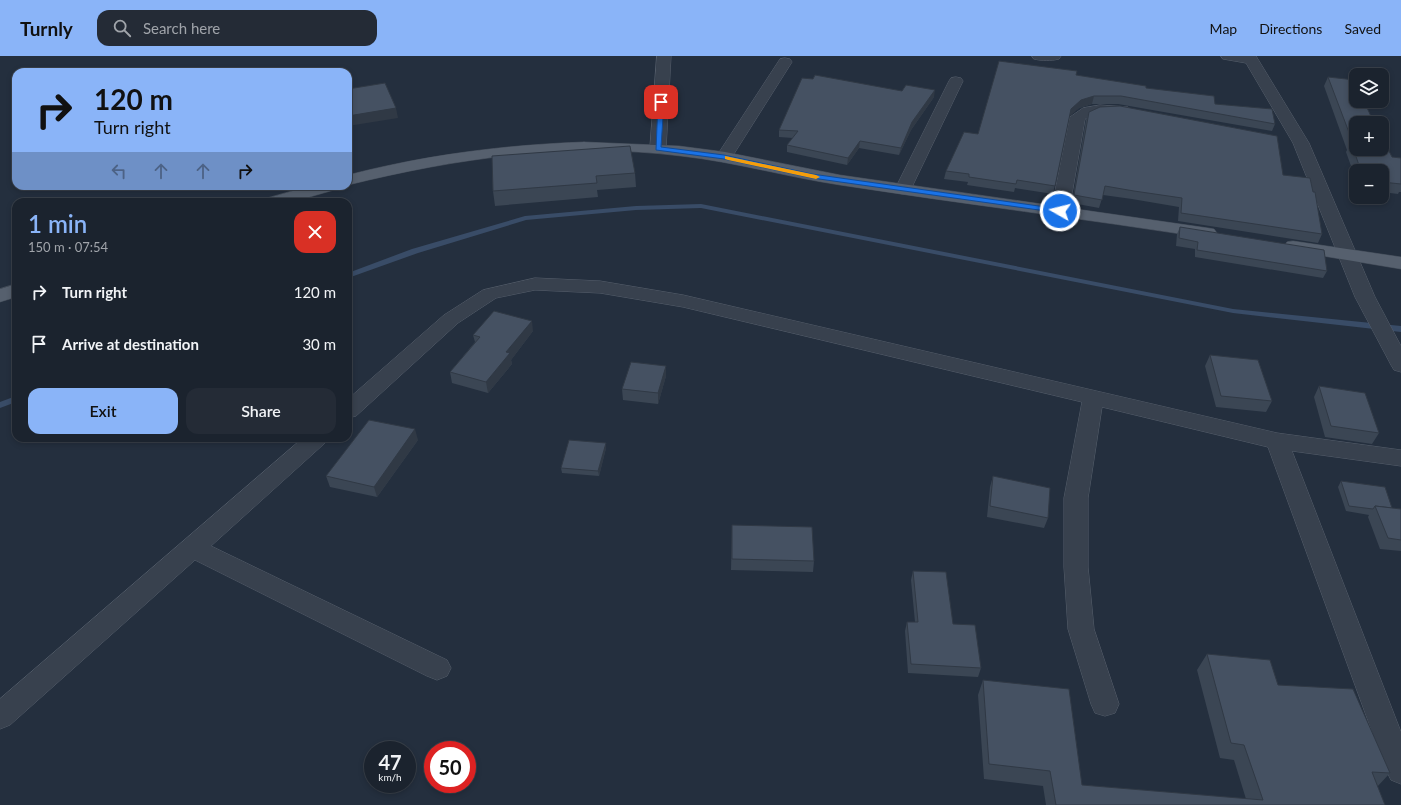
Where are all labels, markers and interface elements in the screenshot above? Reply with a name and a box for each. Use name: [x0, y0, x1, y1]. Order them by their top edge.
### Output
search box: [97, 10, 377, 46]
text: Turnly: [20, 17, 73, 40]
icon: search: [111, 17, 133, 39]
text: Search here: [143, 19, 220, 37]
text: Map: [1210, 20, 1237, 37]
text: Directions: [1259, 20, 1322, 37]
text: Saved: [1344, 20, 1381, 37]
map controls: [1349, 68, 1389, 204]
button: layers: [1349, 68, 1389, 108]
text: 120 m: [94, 82, 173, 116]
icon: right: [28, 84, 80, 136]
pin: [644, 85, 678, 119]
icon: arrive: [650, 91, 672, 113]
text: Turn right: [94, 116, 171, 138]
button: +: [1349, 116, 1389, 156]
icon: left: [108, 160, 130, 182]
icon: ahead: [150, 160, 172, 182]
icon: ahead: [192, 160, 214, 182]
icon: right: [234, 160, 256, 182]
button: −: [1349, 164, 1389, 204]
position arrow: [1039, 190, 1081, 232]
text: 1 min: [28, 209, 87, 238]
button: close: [294, 211, 336, 253]
text: 150 m · 07:54: [28, 239, 108, 255]
icon: right: [28, 281, 50, 303]
text: Turn right: [62, 283, 127, 301]
text: 120 m: [294, 283, 336, 301]
icon: arrive: [28, 333, 50, 355]
text: Arrive at destination: [62, 335, 199, 353]
text: 30 m: [302, 335, 336, 353]
button: Exit: [28, 388, 178, 434]
button: Share: [186, 388, 336, 434]
speed limit sign: 50: [424, 741, 476, 793]
text: 47: [378, 750, 402, 774]
text: km/h: [378, 771, 402, 783]

